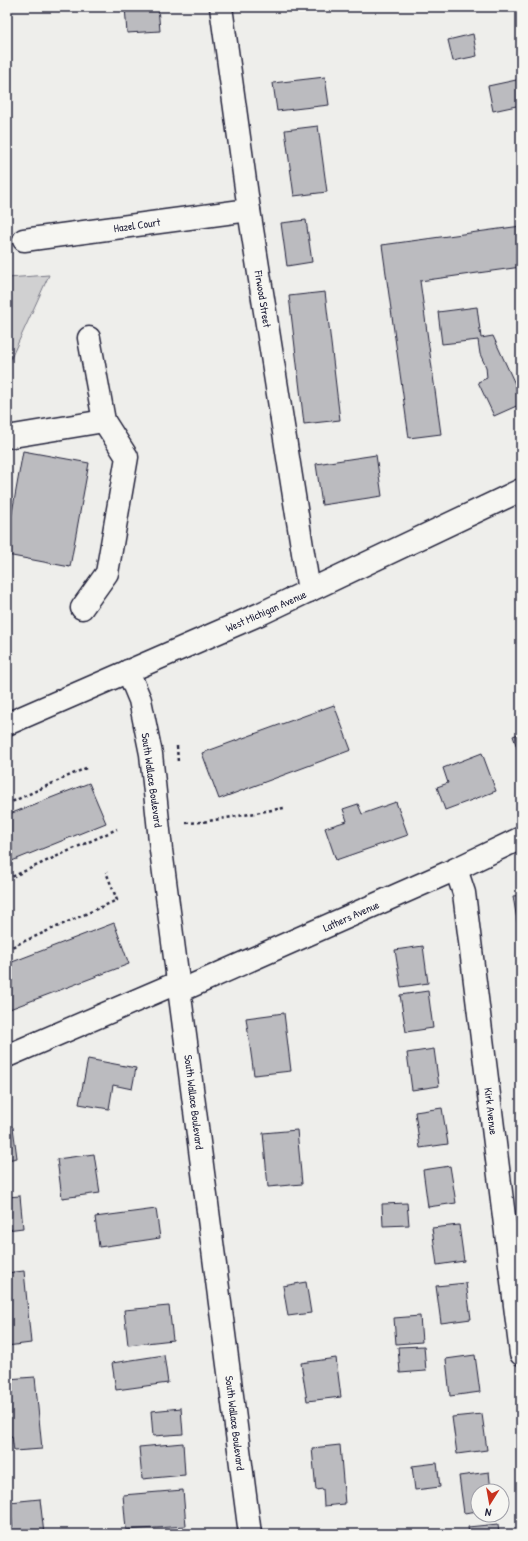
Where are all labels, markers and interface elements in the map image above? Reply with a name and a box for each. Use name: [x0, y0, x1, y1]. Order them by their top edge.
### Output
street label: Hazel Court: [113, 215, 161, 235]
street label: Firwood Street: [251, 269, 274, 329]
street label: West Michigan Avenue: [224, 587, 309, 635]
street label: South Wallace Boulevard: [138, 732, 166, 829]
street label: Lathers Avenue: [321, 897, 382, 935]
street label: South Wallace Boulevard: [181, 1054, 207, 1151]
street label: Kirk Avenue: [481, 1087, 501, 1136]
street label: South Wallace Boulevard: [222, 1375, 248, 1472]
north arrow: [470, 1483, 510, 1523]
text: N: [484, 1505, 492, 1520]

